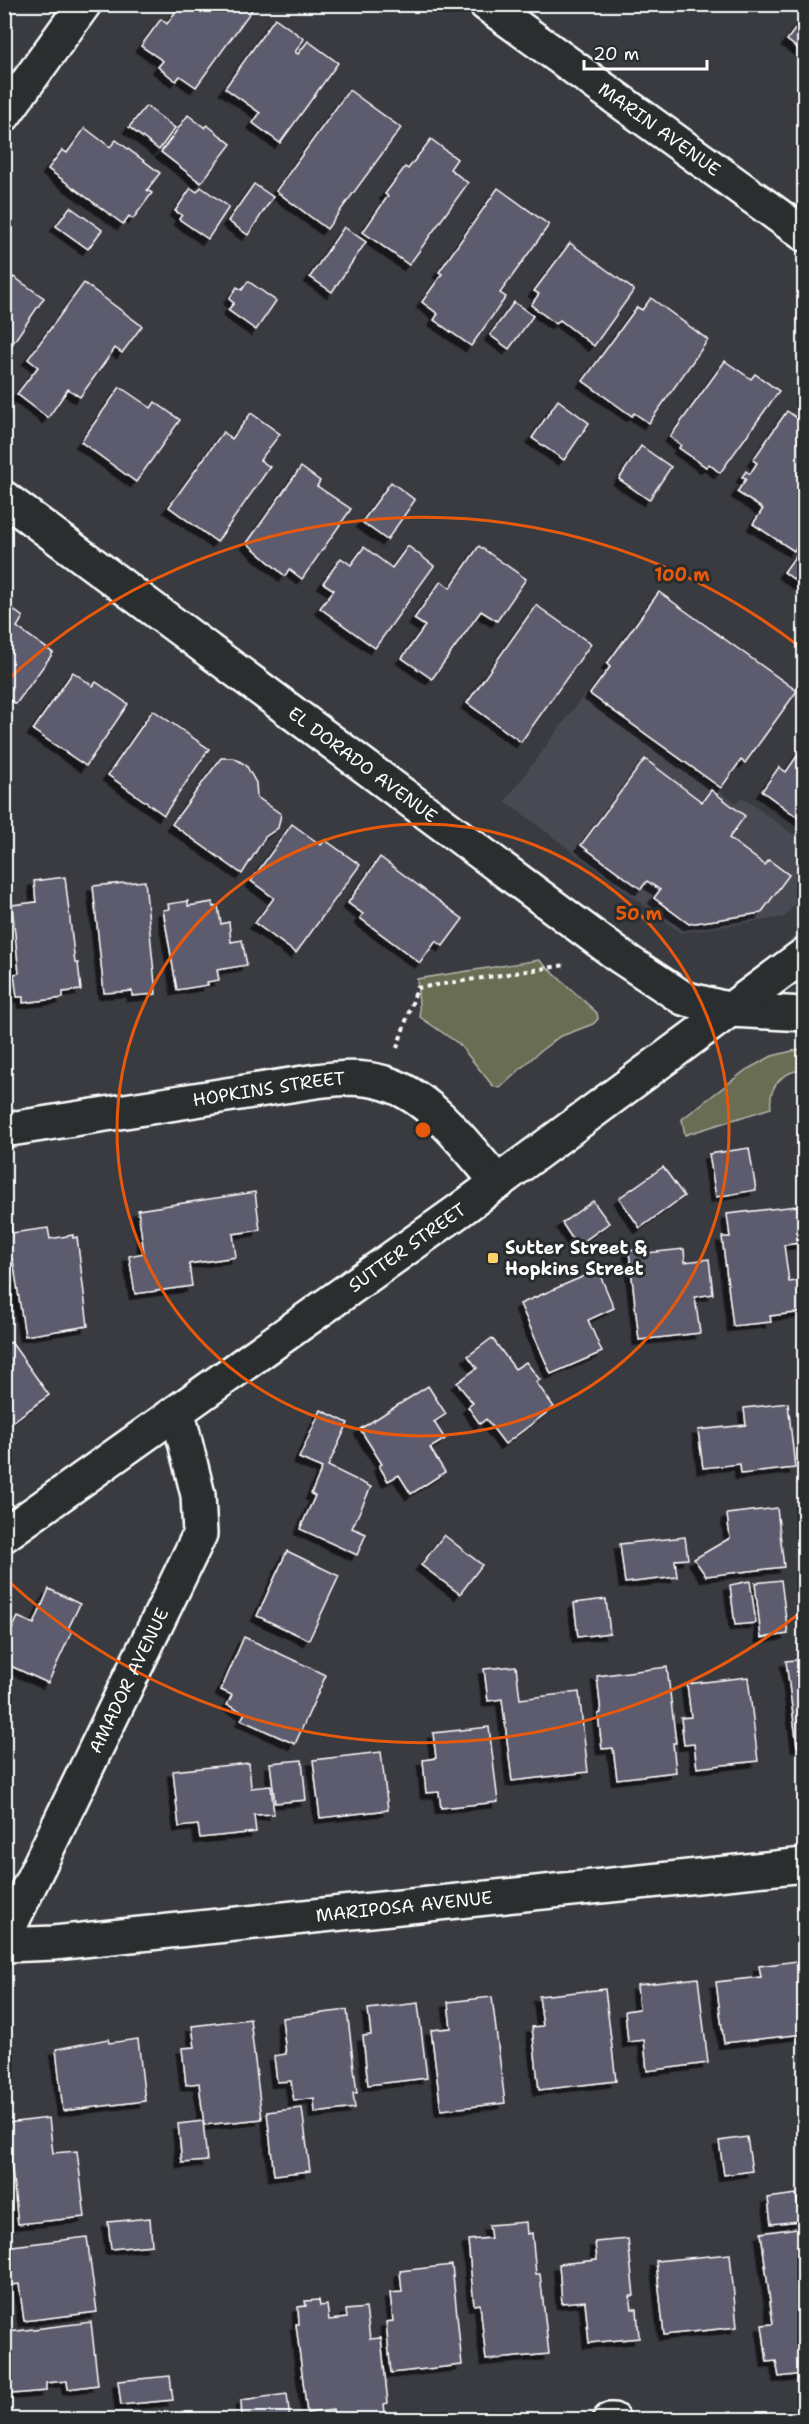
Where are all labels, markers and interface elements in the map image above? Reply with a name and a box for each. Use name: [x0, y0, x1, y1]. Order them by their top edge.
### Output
scale bar: [584, 33, 707, 71]
text: 20 m: [593, 42, 639, 66]
street label: MARIN AVENUE: [594, 77, 725, 182]
text: 100 m: [654, 563, 710, 587]
street label: EL DORADO AVENUE: [283, 701, 442, 828]
text: 50 m: [616, 902, 663, 926]
street label: HOPKINS STREET: [191, 1066, 346, 1112]
centre of rings: [413, 1120, 433, 1140]
street label: SUTTER STREET: [343, 1198, 471, 1298]
place label: Sutter Street & Hopkins Street: [505, 1236, 647, 1281]
marker: Sutter Street & Hopkins Street: [486, 1251, 500, 1265]
street label: AMADOR AVENUE: [83, 1604, 174, 1757]
street label: MARIPOSA AVENUE: [315, 1885, 494, 1928]

